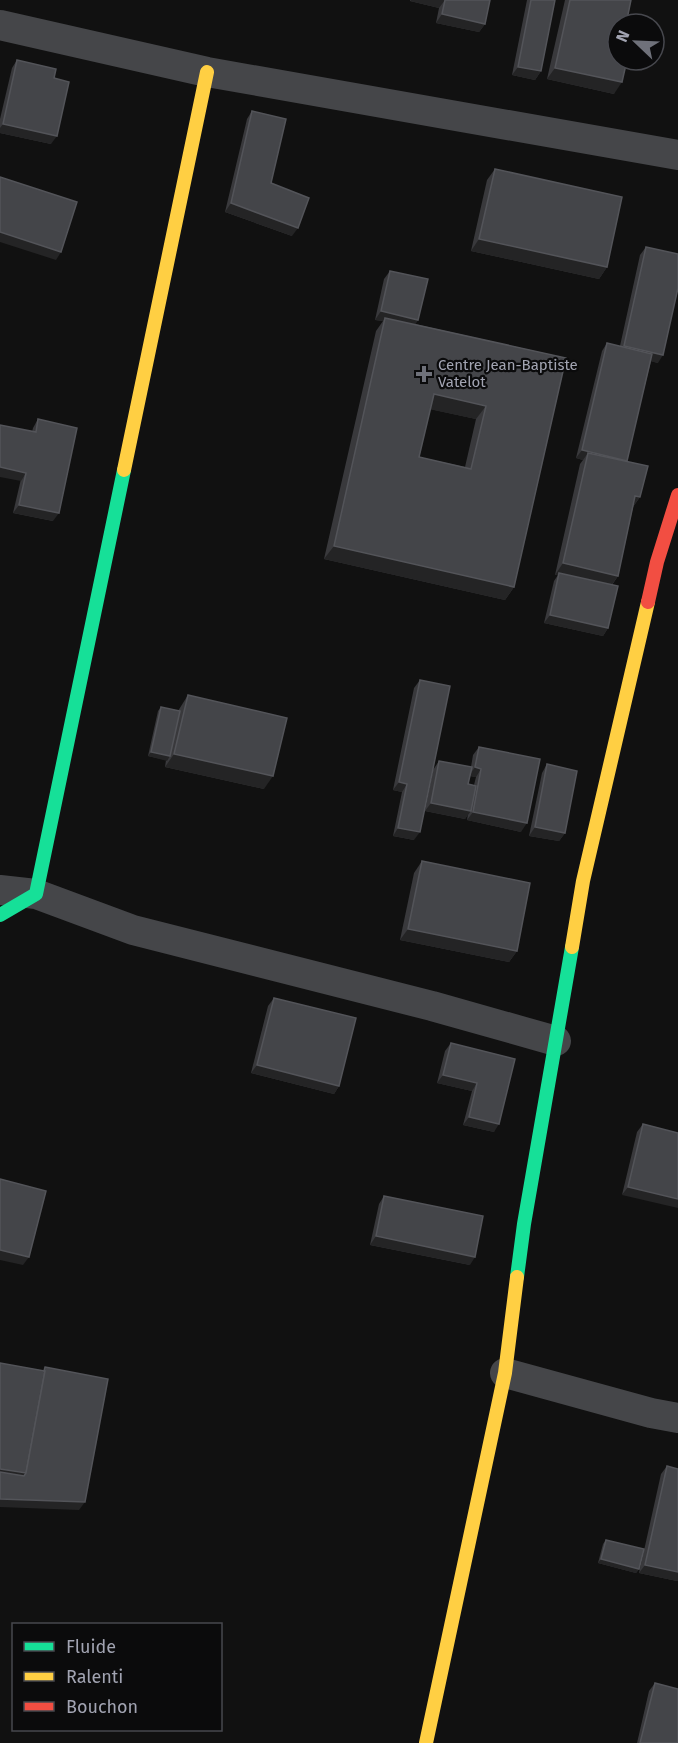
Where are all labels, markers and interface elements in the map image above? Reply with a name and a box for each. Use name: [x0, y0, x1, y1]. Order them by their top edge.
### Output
north arrow: [606, 12, 666, 72]
text: N: [612, 28, 633, 45]
place label: Centre Jean-Baptiste Vatelot: [438, 356, 578, 391]
marker: Centre Jean-Baptiste Vatelot: [415, 365, 433, 383]
legend: [12, 1623, 222, 1731]
text: Fluide: [66, 1636, 116, 1658]
text: Ralenti: [66, 1666, 123, 1688]
text: Bouchon: [66, 1696, 138, 1718]

